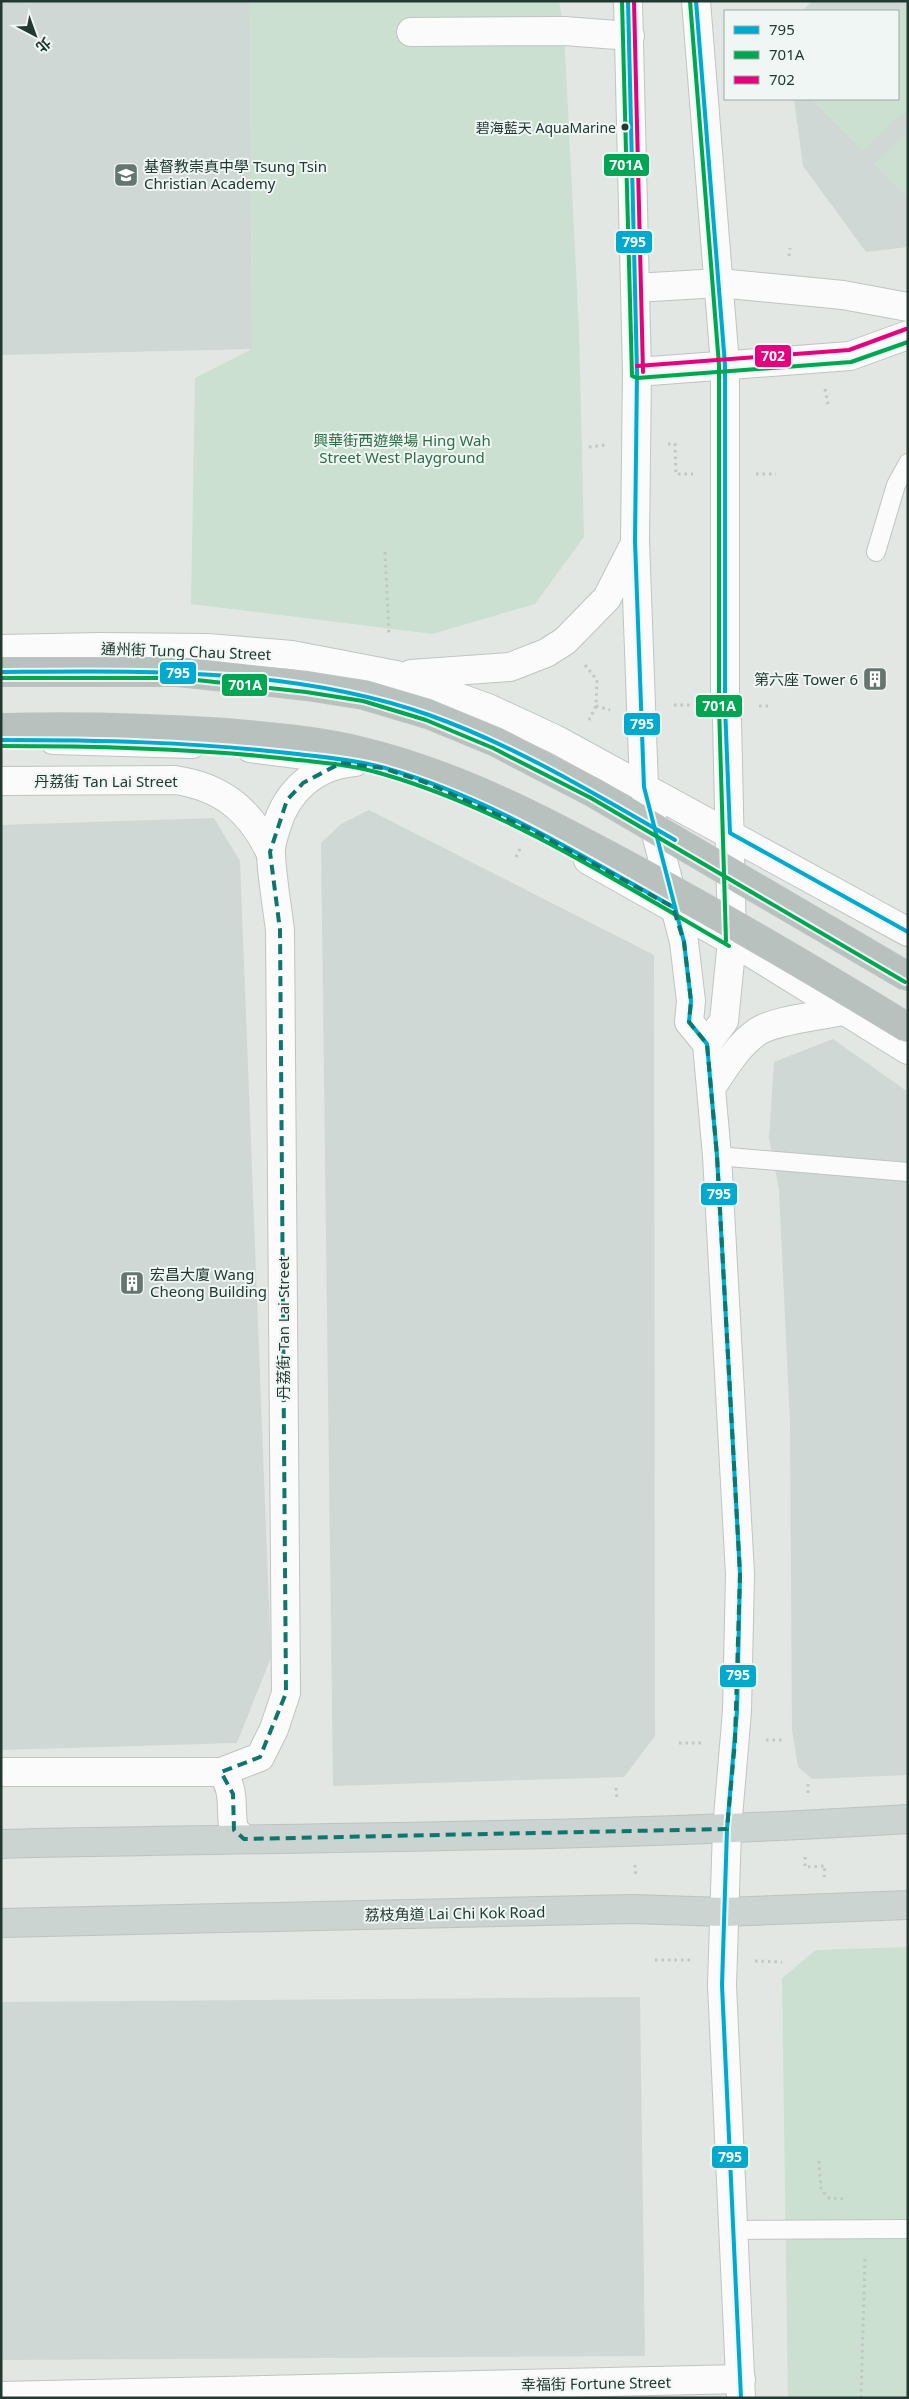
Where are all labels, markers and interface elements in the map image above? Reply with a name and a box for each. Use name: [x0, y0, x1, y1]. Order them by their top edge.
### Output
north arrow: [10, 10, 60, 60]
legend: [724, 10, 899, 100]
text: 795: [769, 19, 795, 39]
text: 北: [32, 33, 55, 57]
text: 701A: [769, 44, 805, 64]
text: 702: [769, 69, 795, 89]
place label: 碧海藍天 AquaMarine: [476, 118, 616, 137]
marker: 碧海藍天 AquaMarine: [620, 122, 630, 132]
line badge: 701A: [603, 153, 650, 177]
text: 701A: [609, 155, 643, 174]
place label: 基督教崇真中學 Tsung Tsin Christian Academy: [144, 156, 327, 193]
school or university icon: 基督教崇真中學 Tsung Tsin Christian Academy: [113, 162, 139, 188]
line badge: 795: [615, 230, 653, 254]
text: 795: [622, 232, 646, 251]
line badge: 702: [754, 344, 792, 368]
text: 702: [761, 346, 785, 365]
park label: 興華街西遊樂場 Hing Wah Street West Playground: [313, 430, 491, 467]
street label: 通州街 Tung Chau Street: [101, 638, 272, 664]
line badge: 795: [159, 661, 197, 685]
text: 795: [166, 663, 190, 682]
building icon: 第六座 Tower 6: [862, 666, 888, 692]
place label: 第六座 Tower 6: [754, 669, 858, 689]
line badge: 701A: [221, 673, 268, 697]
text: 701A: [228, 675, 262, 694]
line badge: 701A: [695, 694, 743, 718]
text: 701A: [702, 696, 736, 715]
line badge: 795: [623, 712, 661, 736]
text: 795: [630, 714, 654, 733]
street label: 丹荔街 Tan Lai Street: [34, 771, 178, 791]
line badge: 795: [700, 1182, 738, 1206]
text: 795: [707, 1184, 731, 1203]
street label: 丹荔街 Tan Lai Street: [273, 1256, 293, 1400]
place label: 宏昌大廈 Wang Cheong Building: [150, 1264, 267, 1301]
building icon: 宏昌大廈 Wang Cheong Building: [119, 1270, 145, 1296]
line badge: 795: [719, 1664, 757, 1688]
text: 795: [726, 1665, 750, 1684]
street label: 荔枝角道 Lai Chi Kok Road: [364, 1901, 546, 1925]
line badge: 795: [711, 2145, 749, 2169]
text: 795: [718, 2147, 742, 2166]
street label: 幸福街 Fortune Street: [521, 2372, 672, 2394]

